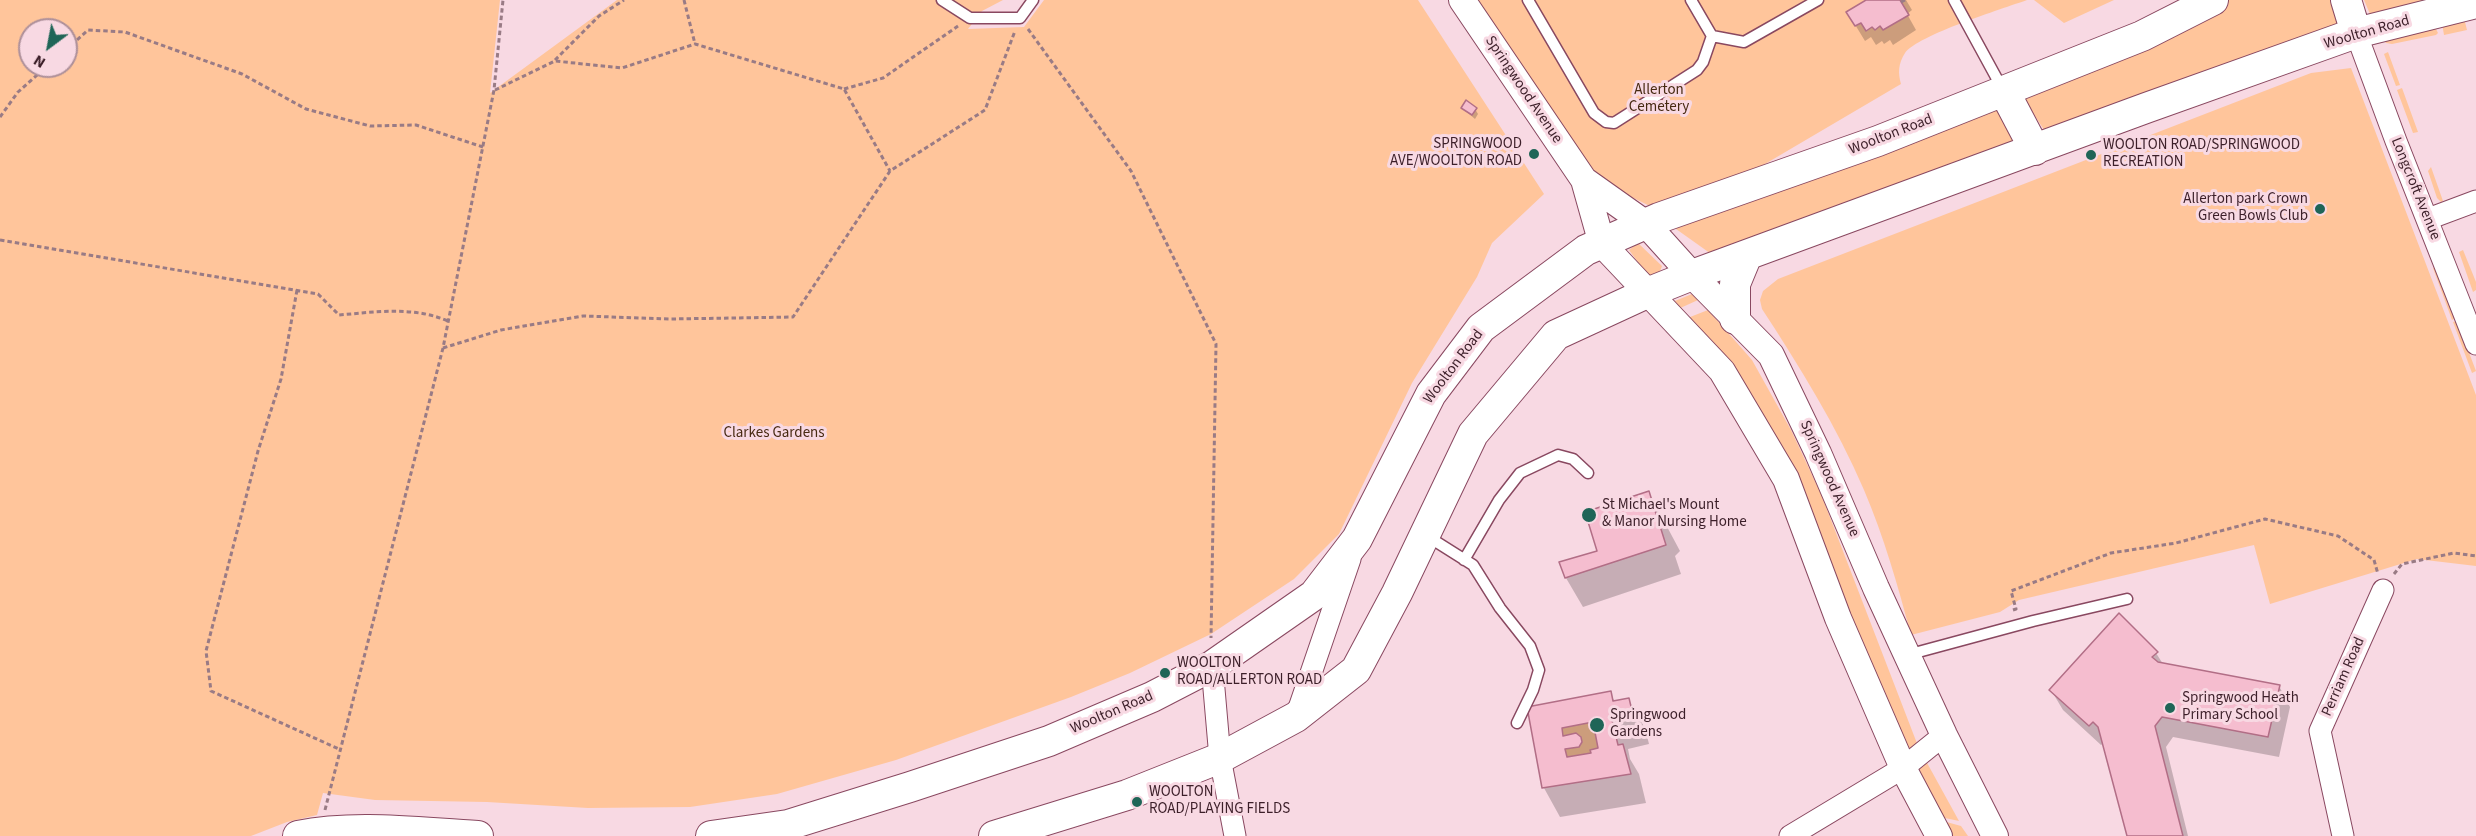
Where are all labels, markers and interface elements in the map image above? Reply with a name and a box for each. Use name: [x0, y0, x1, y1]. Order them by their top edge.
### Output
street label: Woolton Road: [2322, 12, 2412, 54]
north arrow: [18, 18, 78, 78]
street label: Springwood Avenue: [1480, 33, 1566, 147]
text: N: [29, 49, 50, 74]
park label: Allerton Cemetery: [1629, 82, 1689, 117]
street label: Woolton Road: [1847, 111, 1935, 159]
street label: Longcroft Avenue: [2386, 135, 2444, 243]
place label: SPRINGWOOD AVE/WOOLTON ROAD: [1390, 136, 1522, 171]
place label: WOOLTON ROAD/SPRINGWOOD RECREATION: [2103, 137, 2300, 172]
marker: SPRINGWOOD AVE/WOOLTON ROAD: [1527, 147, 1541, 161]
marker: WOOLTON ROAD/SPRINGWOOD RECREATION: [2084, 148, 2098, 162]
place label: Allerton park Crown Green Bowls Club: [2183, 191, 2308, 226]
marker: Allerton park Crown Green Bowls Club: [2313, 202, 2327, 216]
street label: Woolton Road: [1420, 326, 1488, 408]
street label: Springwood Avenue: [1795, 418, 1863, 540]
park label: Clarkes Gardens: [723, 425, 825, 443]
place label: St Michael's Mount & Manor Nursing Home: [1602, 497, 1747, 532]
marker: St Michael's Mount & Manor Nursing Home: [1580, 506, 1598, 524]
street label: Perriam Road: [2319, 635, 2369, 719]
place label: WOOLTON ROAD/ALLERTON ROAD: [1177, 655, 1322, 690]
marker: WOOLTON ROAD/ALLERTON ROAD: [1158, 666, 1172, 680]
street label: Woolton Road: [1068, 687, 1156, 739]
place label: Springwood Heath Primary School: [2182, 690, 2299, 725]
marker: Springwood Heath Primary School: [2163, 701, 2177, 715]
place label: Springwood Gardens: [1610, 707, 1686, 742]
marker: Springwood Gardens: [1588, 716, 1606, 734]
place label: WOOLTON ROAD/PLAYING FIELDS: [1149, 784, 1290, 819]
marker: WOOLTON ROAD/PLAYING FIELDS: [1130, 795, 1144, 809]

